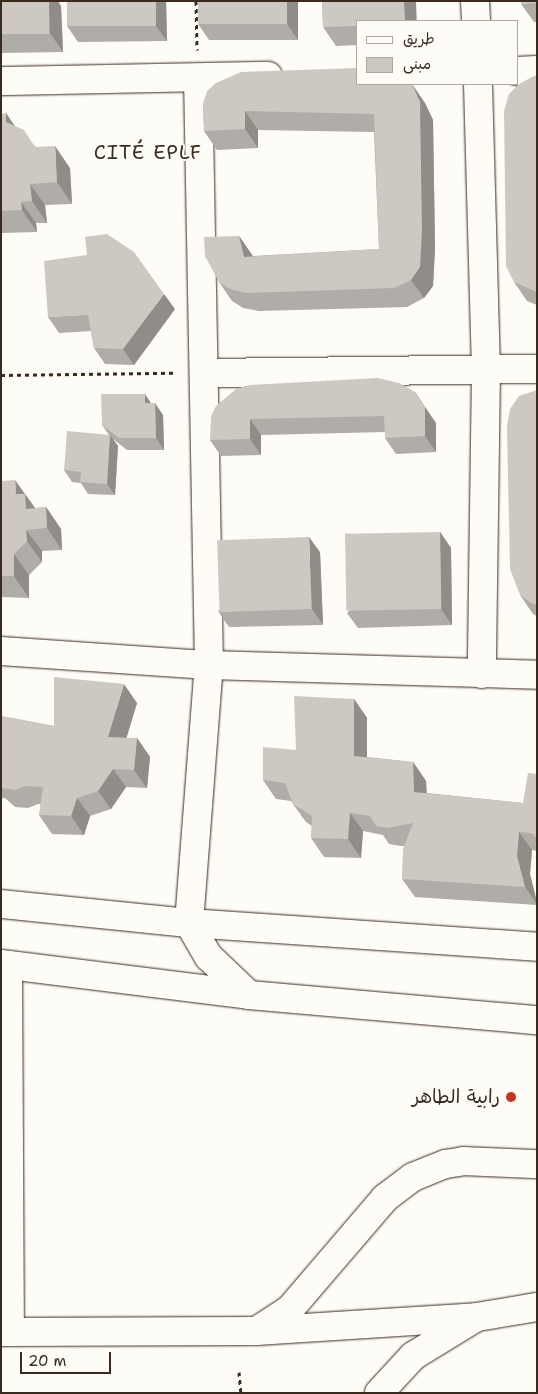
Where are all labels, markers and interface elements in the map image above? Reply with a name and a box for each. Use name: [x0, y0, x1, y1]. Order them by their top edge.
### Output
legend: [356, 20, 518, 85]
text: طريق: [403, 29, 435, 49]
text: مبنى: [403, 54, 431, 74]
district label: CITÉ EPLF: [93, 140, 203, 164]
place label: رابية الطاهر: [412, 1086, 500, 1108]
marker: رابية الطاهر: [504, 1090, 518, 1104]
scale bar: [22, 1342, 114, 1374]
text: 20 m: [28, 1351, 67, 1371]

